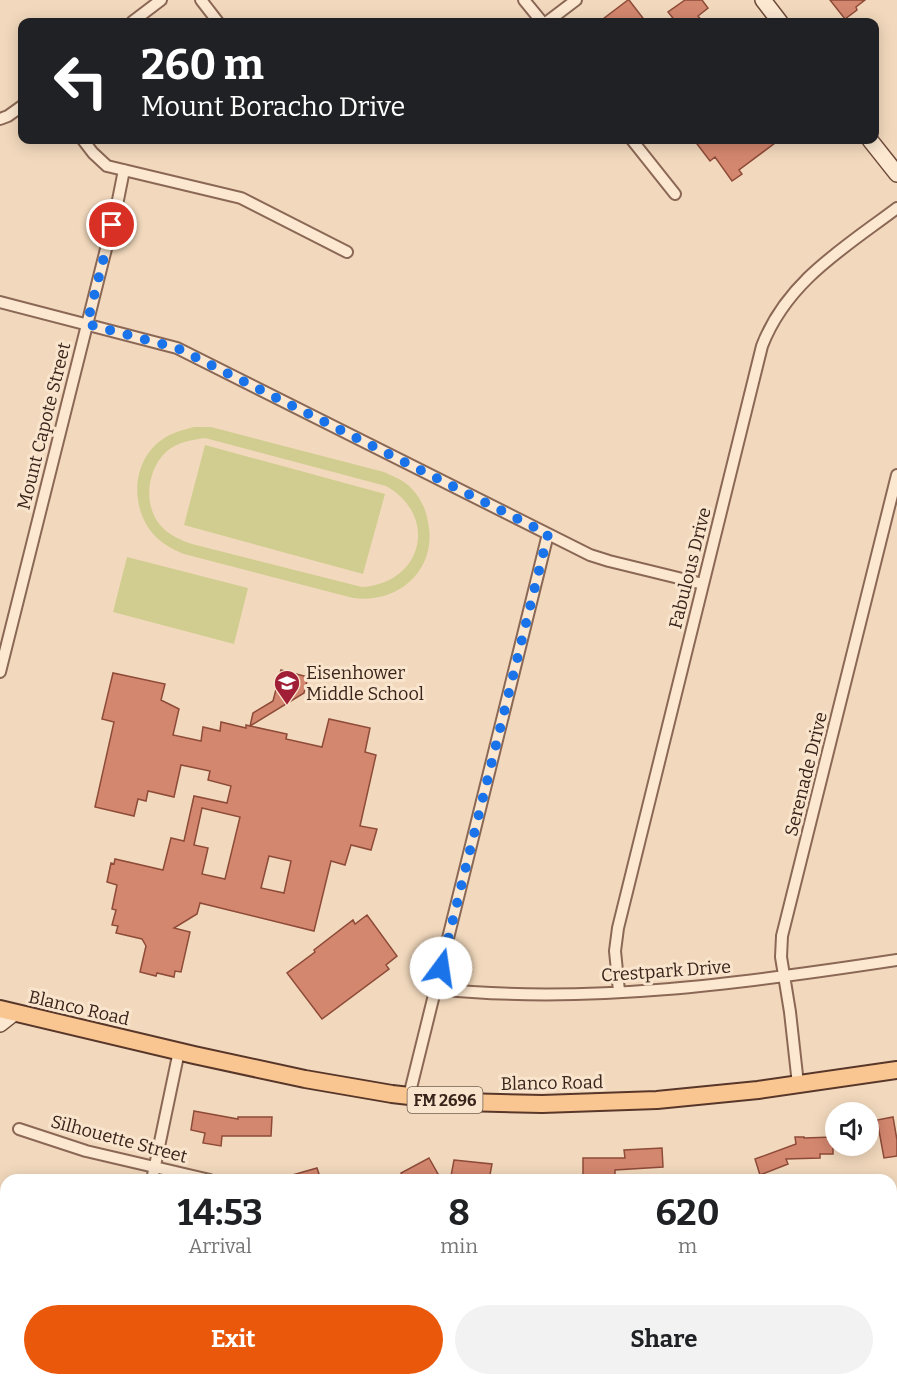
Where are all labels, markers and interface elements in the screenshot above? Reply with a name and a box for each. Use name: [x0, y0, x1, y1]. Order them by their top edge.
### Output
text: 260 m: [141, 40, 264, 90]
icon: left: [42, 42, 120, 120]
text: Mount Boracho Drive: [141, 91, 405, 123]
pin: [86, 199, 137, 250]
icon: arrive: [95, 208, 128, 241]
street label: Mount Capote Street: [13, 340, 76, 512]
street label: Fabulous Drive: [664, 505, 716, 631]
place label: Eisenhower Middle School: [306, 662, 424, 705]
school or university icon: Eisenhower Middle School: [272, 668, 302, 706]
street label: Serenade Drive: [780, 709, 832, 839]
position arrow: [409, 936, 473, 1000]
street label: Crestpark Drive: [600, 955, 732, 987]
street label: Blanco Road: [26, 986, 132, 1030]
street label: Blanco Road: [500, 1071, 604, 1095]
road number: FM 2696: [408, 1087, 482, 1113]
map controls: [825, 1102, 879, 1156]
button: sound: [825, 1102, 879, 1156]
street label: Silhouette Street: [48, 1110, 190, 1168]
text: 14:53: [177, 1191, 263, 1235]
text: 8: [448, 1191, 470, 1235]
text: 620: [655, 1191, 720, 1235]
text: Arrival: [188, 1234, 252, 1258]
text: min: [440, 1234, 478, 1258]
text: m: [678, 1234, 697, 1258]
button: Exit: [24, 1305, 443, 1374]
button: Share: [455, 1305, 873, 1374]

